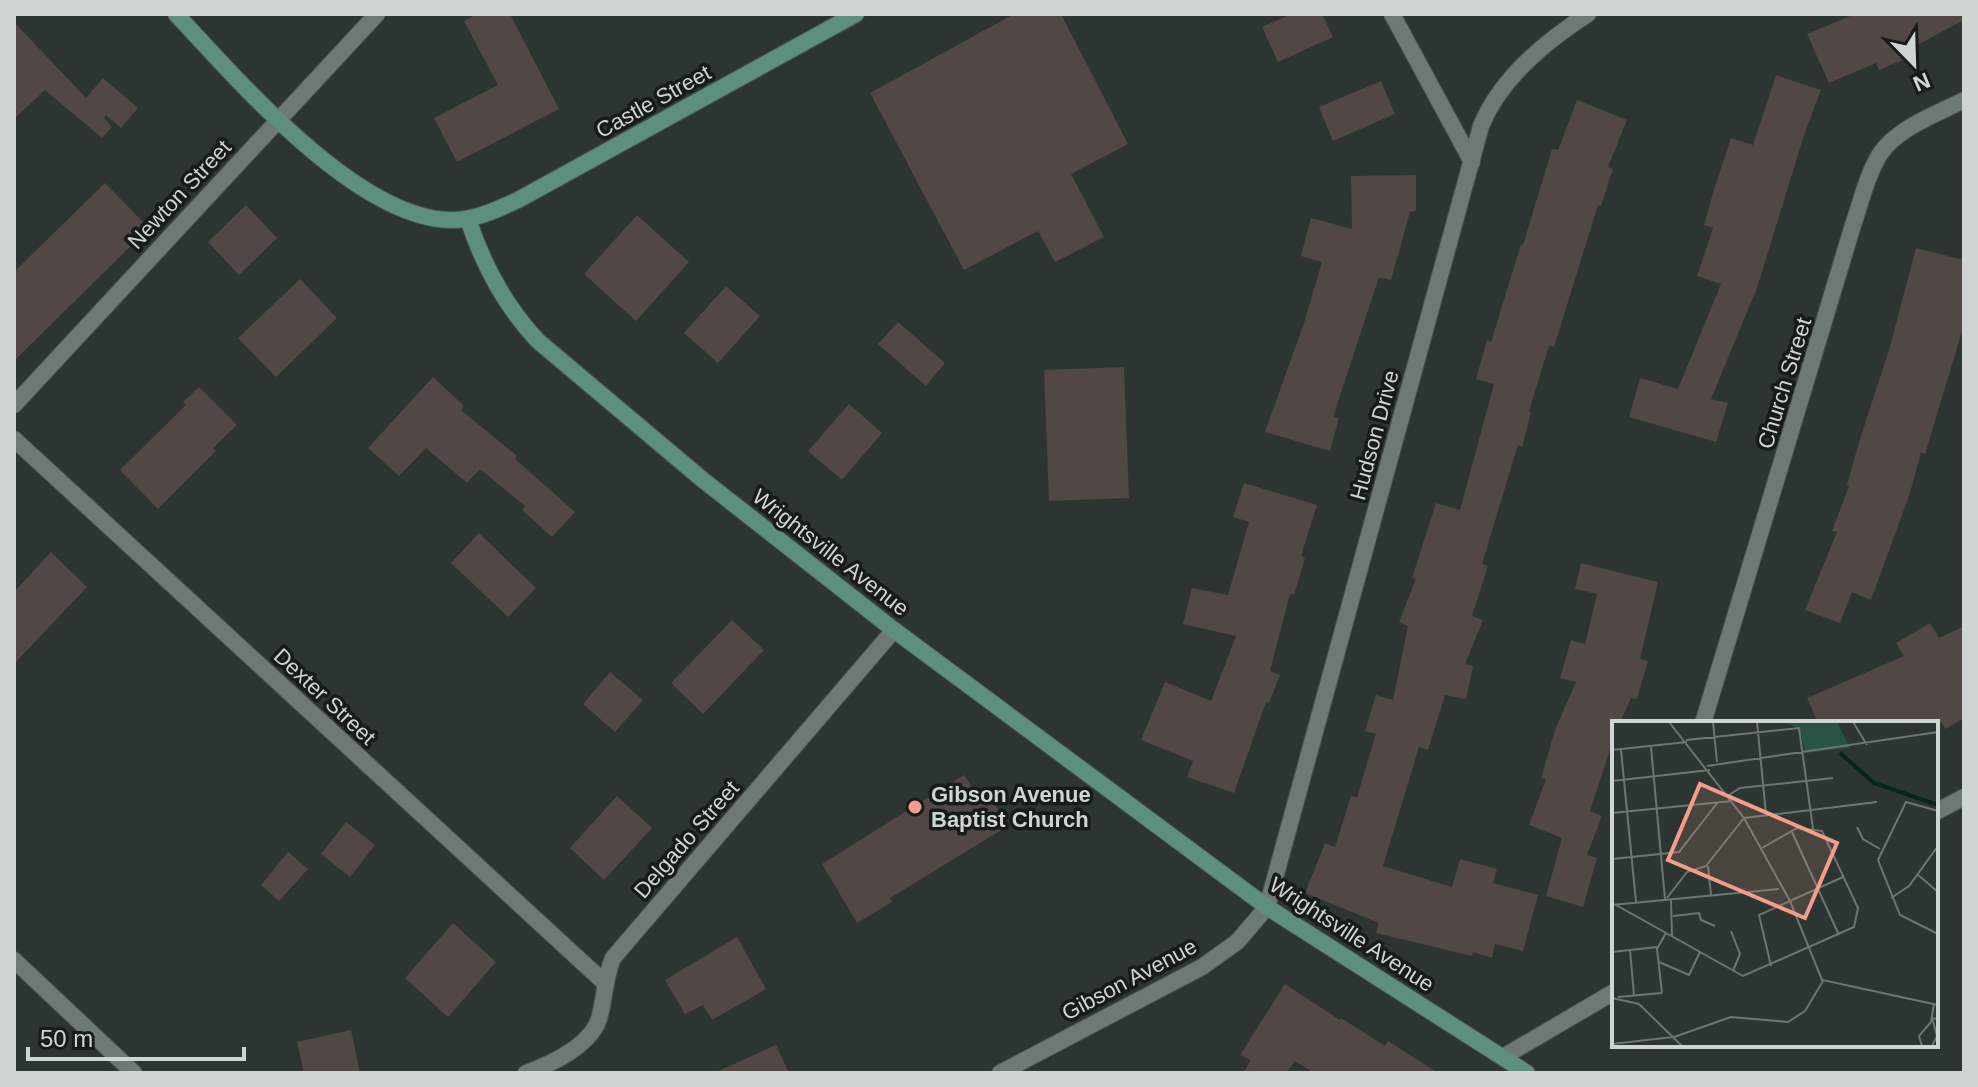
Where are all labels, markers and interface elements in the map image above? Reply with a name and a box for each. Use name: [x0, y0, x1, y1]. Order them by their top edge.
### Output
north arrow: [1874, 24, 1954, 104]
street label: Castle Street: [592, 60, 715, 143]
text: N: [1909, 67, 1934, 97]
street label: Newton Street: [123, 135, 236, 254]
street label: Church Street: [1753, 315, 1816, 452]
street label: Hudson Drive: [1345, 368, 1404, 503]
street label: Wrightsville Avenue: [748, 484, 914, 621]
street label: Dexter Street: [269, 643, 381, 750]
inset map: [1612, 721, 1938, 1047]
street label: Delgado Street: [629, 776, 744, 903]
place label: Gibson Avenue Baptist Church: [931, 782, 1091, 832]
marker: Gibson Avenue Baptist Church: [906, 798, 924, 816]
street label: Wrightsville Avenue: [1265, 872, 1439, 997]
street label: Gibson Avenue: [1058, 933, 1201, 1025]
scale bar: [28, 1011, 244, 1061]
text: 50 m: [40, 1025, 93, 1052]

